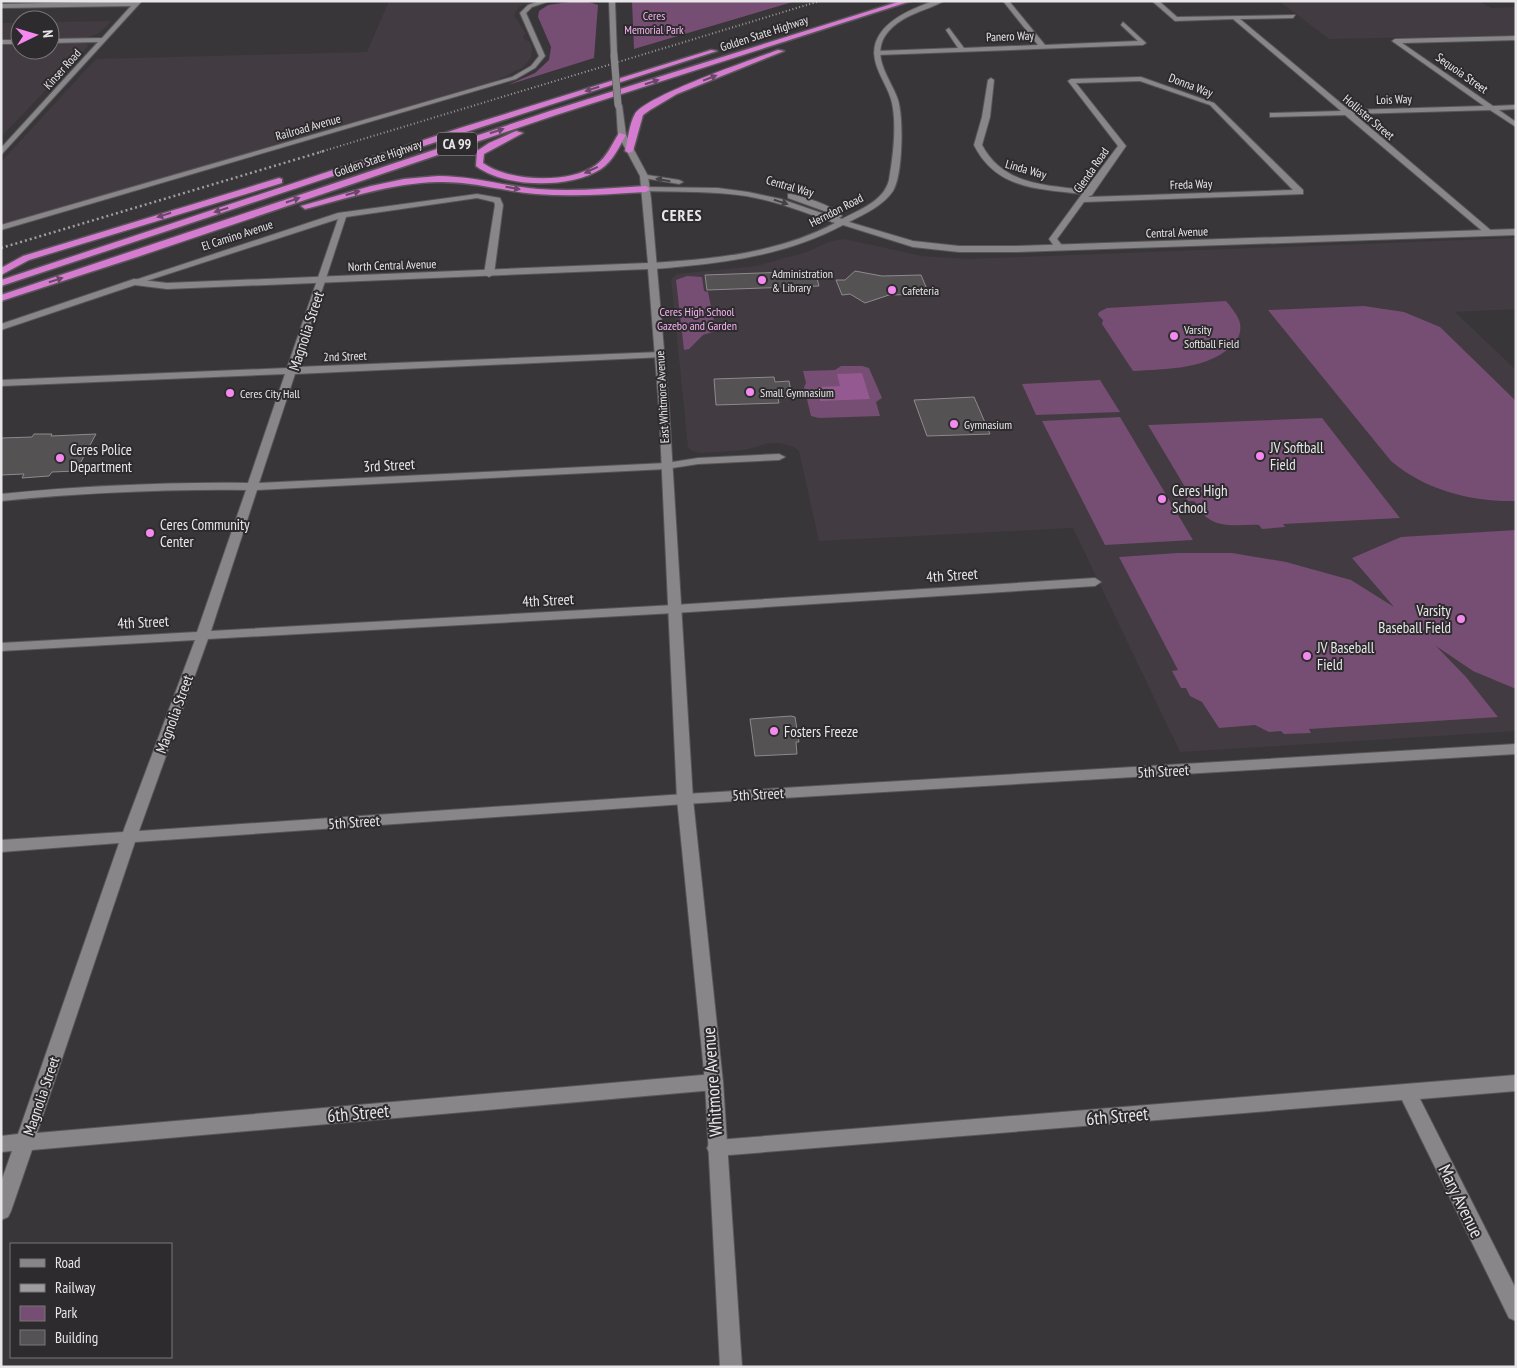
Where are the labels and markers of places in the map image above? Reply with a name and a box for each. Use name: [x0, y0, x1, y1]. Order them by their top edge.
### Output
place label: Administration & Library: [772, 266, 833, 295]
marker: Administration & Library: [756, 274, 768, 286]
place label: Cafeteria: [902, 283, 939, 298]
marker: Cafeteria: [886, 284, 898, 296]
place label: Varsity Softball Field: [1183, 322, 1239, 351]
marker: Varsity Softball Field: [1168, 330, 1180, 342]
place label: Small Gymnasium: [760, 385, 834, 400]
place label: Ceres City Hall: [240, 386, 300, 401]
marker: Small Gymnasium: [744, 386, 756, 398]
marker: Ceres City Hall: [224, 387, 236, 399]
place label: Gymnasium: [964, 417, 1012, 432]
marker: Gymnasium: [948, 418, 960, 430]
place label: JV Softball Field: [1269, 438, 1324, 474]
place label: Ceres Police Department: [70, 440, 132, 476]
marker: JV Softball Field: [1254, 450, 1266, 462]
marker: Ceres Police Department: [54, 452, 66, 464]
place label: Ceres High School: [1172, 481, 1228, 517]
marker: Ceres High School: [1156, 493, 1168, 505]
place label: Ceres Community Center: [160, 515, 250, 551]
marker: Ceres Community Center: [144, 527, 156, 539]
place label: Varsity Baseball Field: [1378, 601, 1451, 637]
marker: Varsity Baseball Field: [1455, 613, 1467, 625]
place label: JV Baseball Field: [1316, 638, 1375, 674]
marker: JV Baseball Field: [1301, 650, 1313, 662]
place label: Fosters Freeze: [784, 722, 858, 741]
marker: Fosters Freeze: [768, 725, 780, 737]

